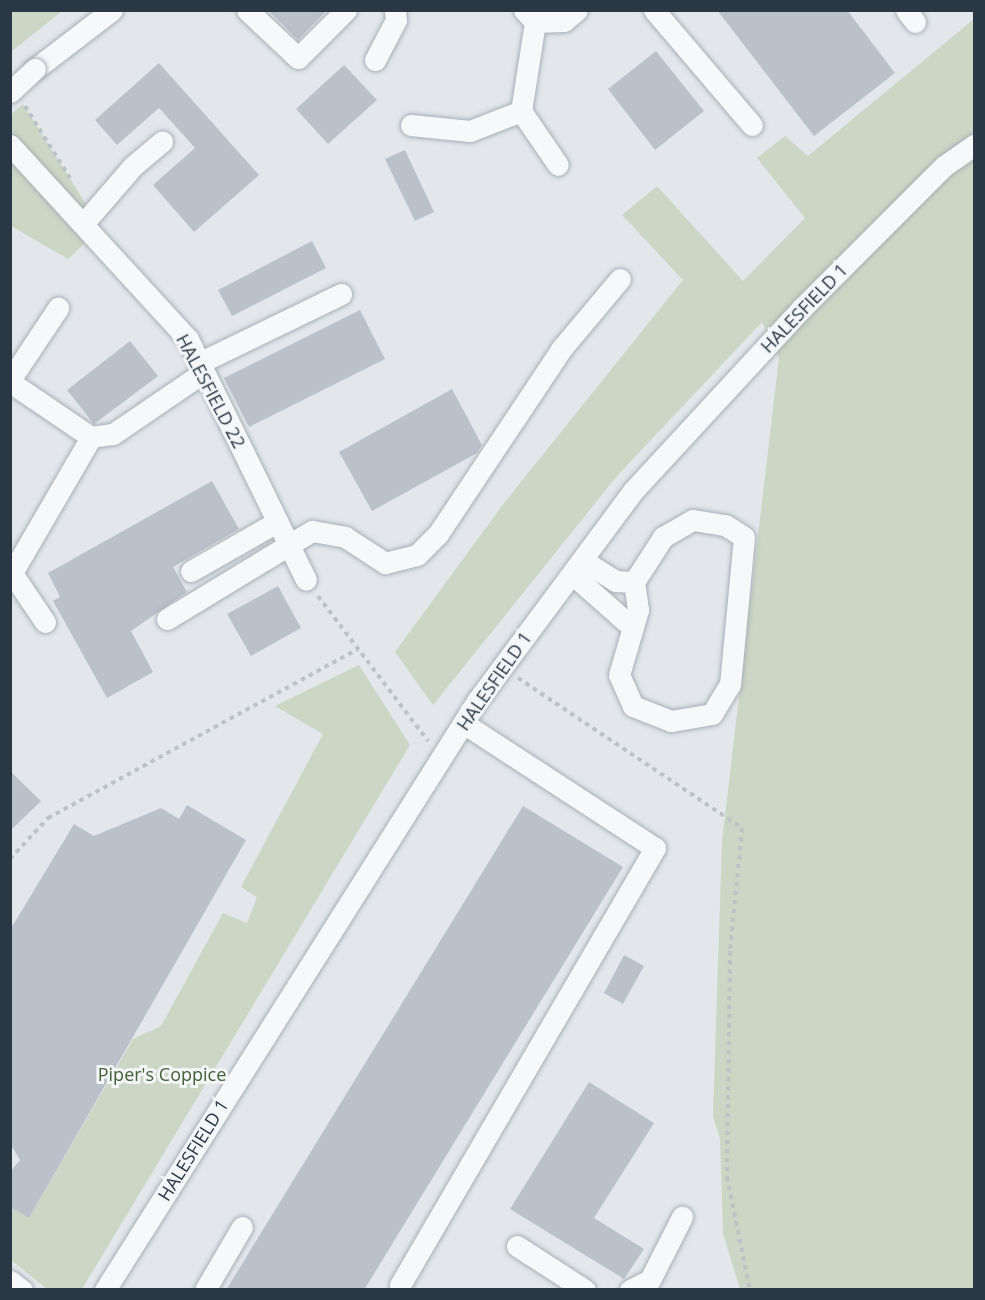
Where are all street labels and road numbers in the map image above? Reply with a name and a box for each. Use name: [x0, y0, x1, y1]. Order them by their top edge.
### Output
street label: HALESFIELD 1: [756, 259, 852, 357]
street label: HALESFIELD 22: [172, 330, 250, 452]
street label: HALESFIELD 1: [452, 627, 536, 735]
street label: HALESFIELD 1: [153, 1095, 233, 1205]

